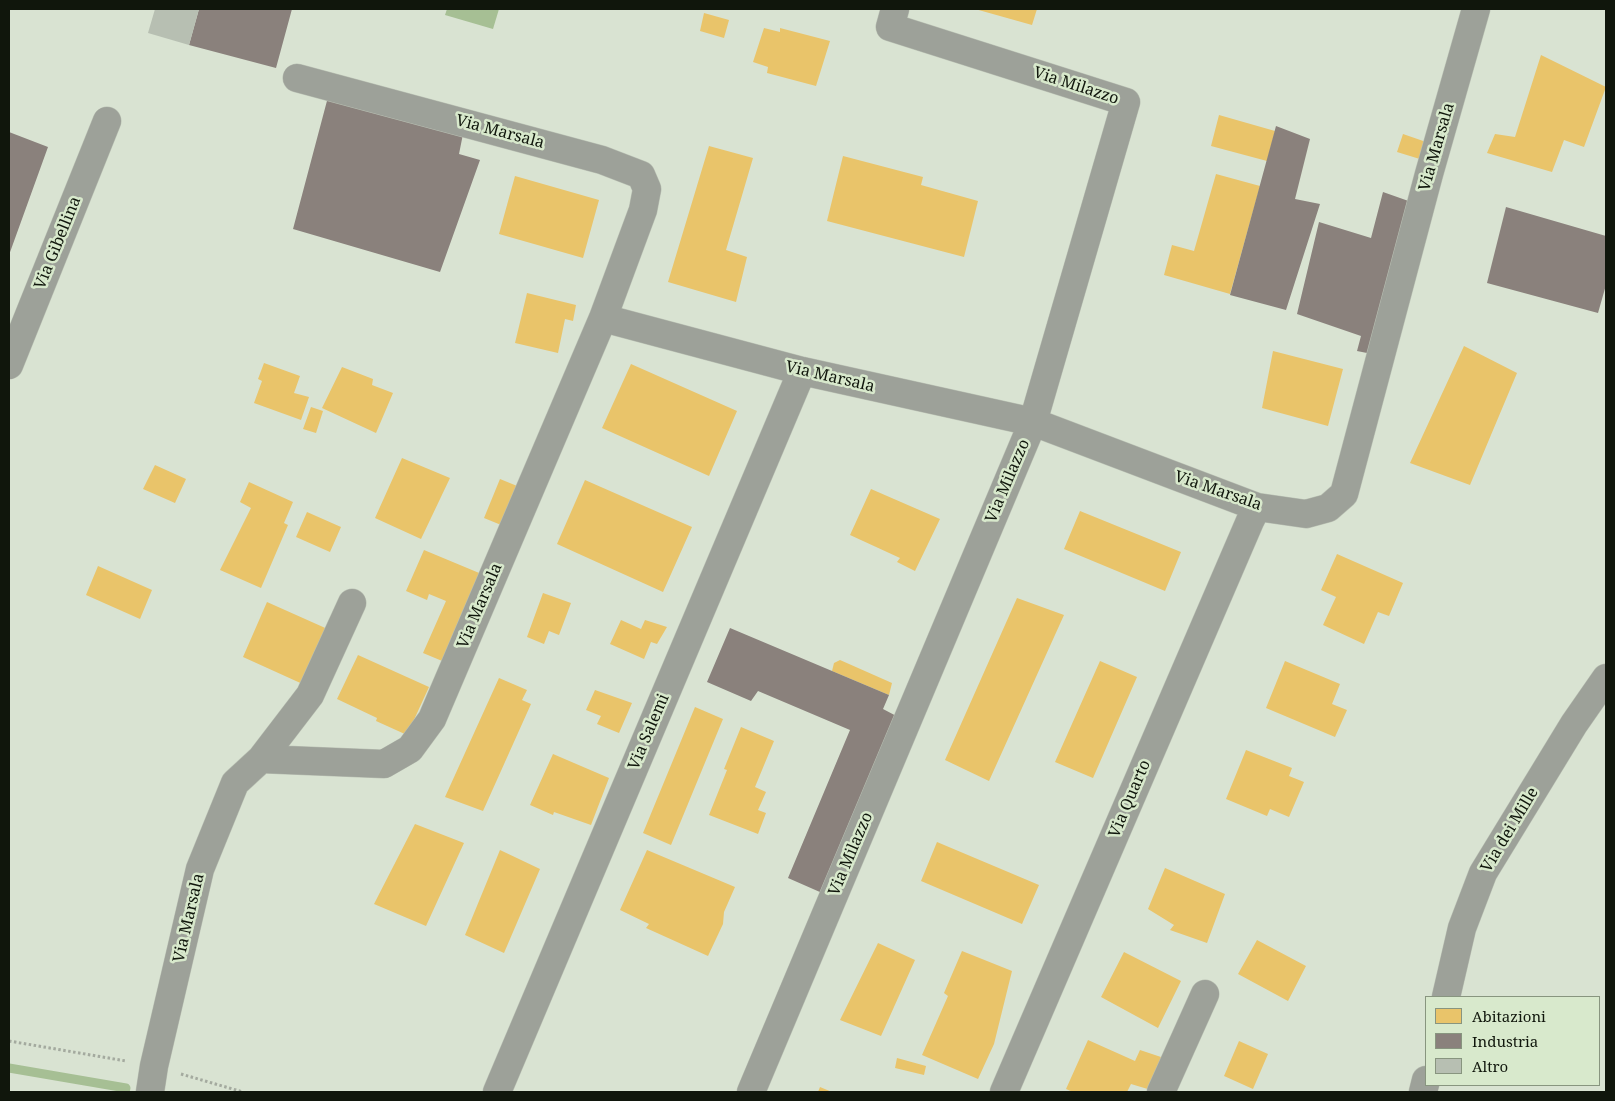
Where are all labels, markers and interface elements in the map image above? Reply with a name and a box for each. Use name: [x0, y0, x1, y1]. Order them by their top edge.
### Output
street label: Via Milazzo: [1031, 63, 1121, 109]
street label: Via Marsala: [1415, 101, 1459, 193]
street label: Via Marsala: [454, 111, 546, 153]
street label: Via Gibellina: [31, 194, 85, 292]
street label: Via Marsala: [784, 357, 876, 397]
street label: Via Milazzo: [982, 436, 1034, 526]
street label: Via Marsala: [1172, 467, 1264, 515]
street label: Via Marsala: [453, 560, 507, 652]
street label: Via Salemi: [624, 691, 674, 773]
street label: Via Quarto: [1105, 757, 1155, 841]
street label: Via dei Mille: [1477, 784, 1543, 876]
street label: Via Milazzo: [825, 809, 877, 899]
street label: Via Marsala: [169, 872, 209, 964]
legend: [1425, 996, 1600, 1086]
text: Abitazioni: [1472, 1006, 1546, 1026]
text: Industria: [1472, 1031, 1538, 1051]
text: Altro: [1472, 1056, 1508, 1076]

